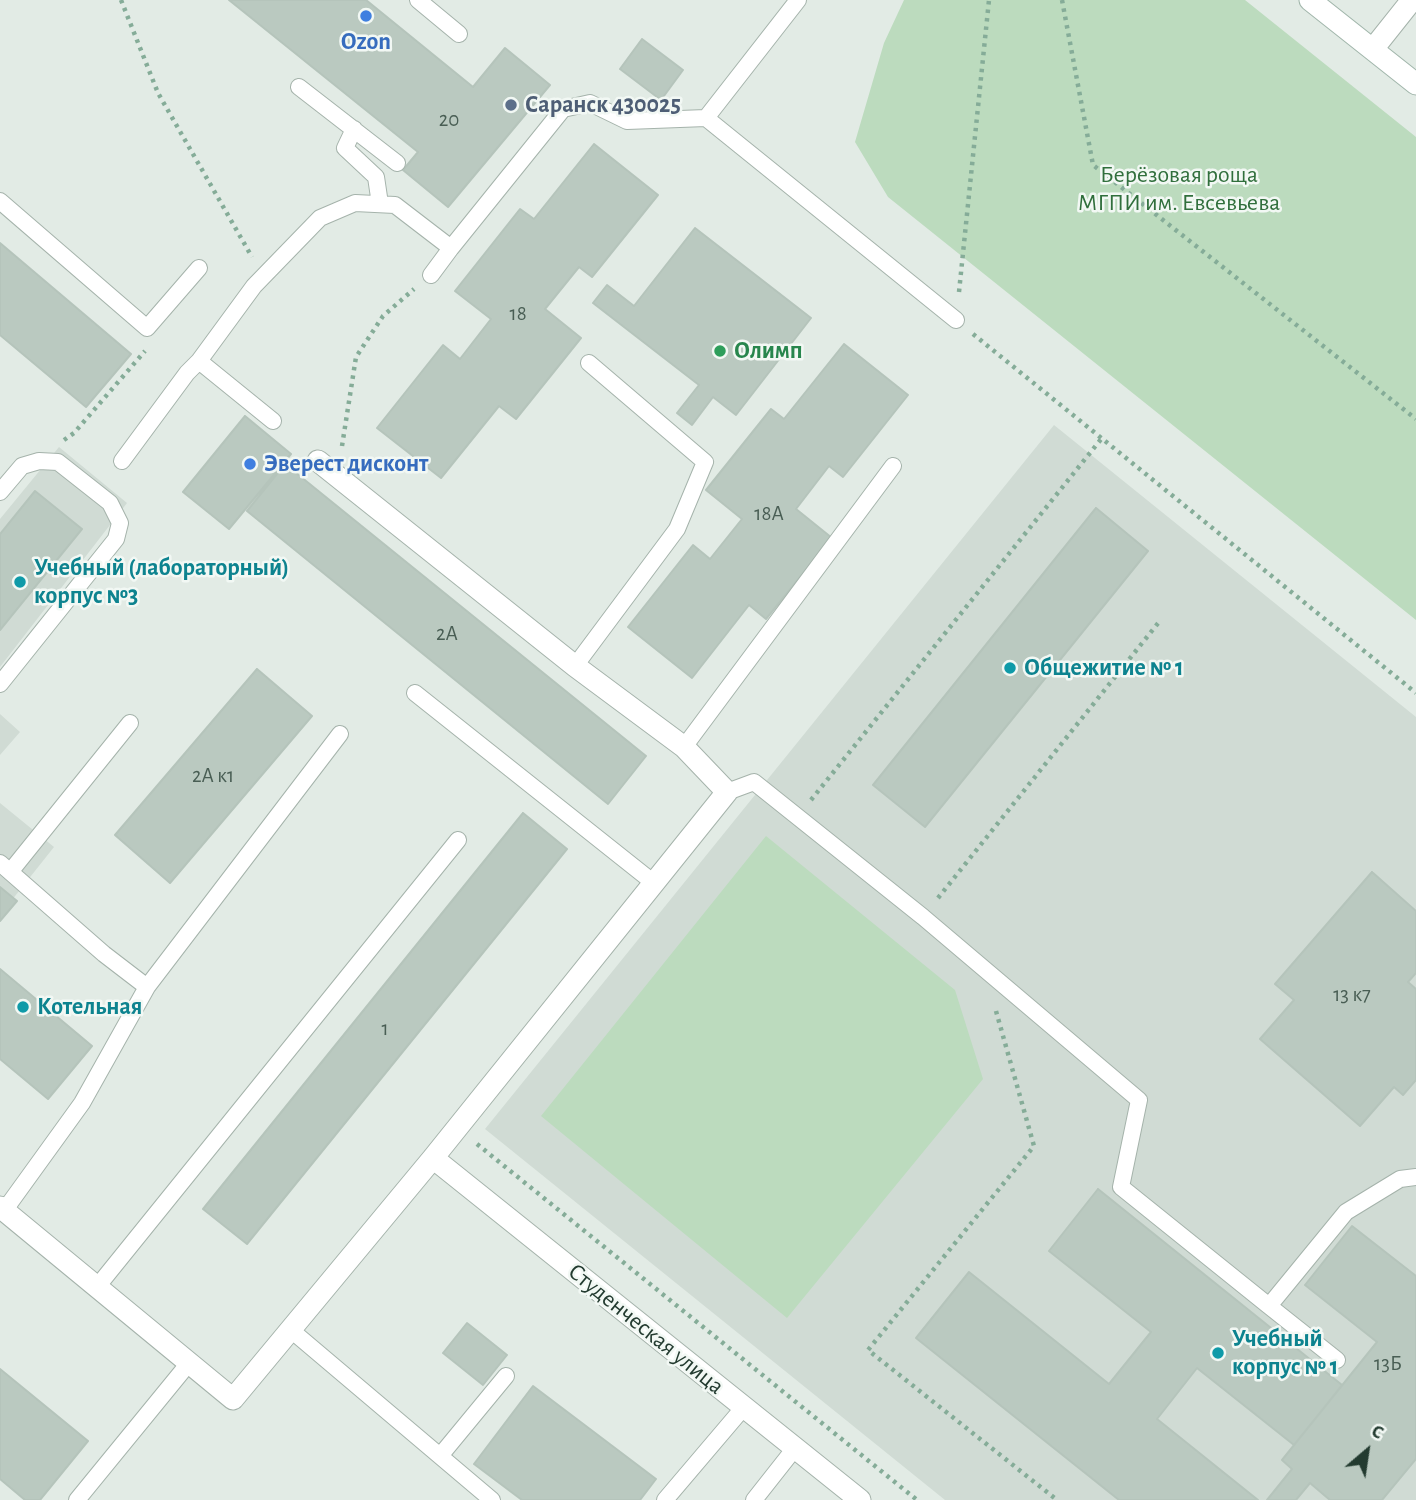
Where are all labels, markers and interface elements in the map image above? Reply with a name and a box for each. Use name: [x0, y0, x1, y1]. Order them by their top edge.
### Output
marker: Ozon: [358, 8, 374, 24]
place label: Ozon: [341, 28, 391, 56]
place label: Саранск 430025: [525, 91, 681, 119]
marker: Саранск 430025: [503, 97, 519, 113]
house number: 20: [439, 107, 459, 133]
park label: Берёзовая роща МГПИ им. Евсевьева: [1078, 161, 1280, 217]
house number: 18: [509, 301, 527, 327]
place label: Олимп: [734, 337, 803, 365]
marker: Олимп: [712, 343, 728, 359]
place label: Эверест дисконт: [264, 450, 428, 478]
marker: Эверест дисконт: [242, 456, 258, 472]
house number: 18А: [754, 501, 784, 527]
place label: Учебный (лабораторный) корпус №3: [34, 554, 289, 610]
marker: Учебный (лабораторный) корпус №3: [12, 574, 28, 590]
house number: 2А: [436, 621, 458, 647]
place label: Общежитие № 1: [1024, 654, 1184, 682]
marker: Общежитие № 1: [1002, 660, 1018, 676]
house number: 2А к1: [192, 763, 234, 789]
house number: 13 к7: [1333, 982, 1371, 1008]
place label: Котельная: [37, 993, 142, 1021]
marker: Котельная: [15, 999, 31, 1015]
house number: 1: [381, 1016, 389, 1042]
street label: Студенческая улица: [562, 1257, 730, 1401]
place label: Учебный корпус № 1: [1232, 1325, 1338, 1381]
marker: Учебный корпус № 1: [1210, 1345, 1226, 1361]
house number: 13Б: [1374, 1351, 1402, 1377]
north arrow: [1332, 1416, 1402, 1486]
text: С: [1368, 1421, 1387, 1443]

